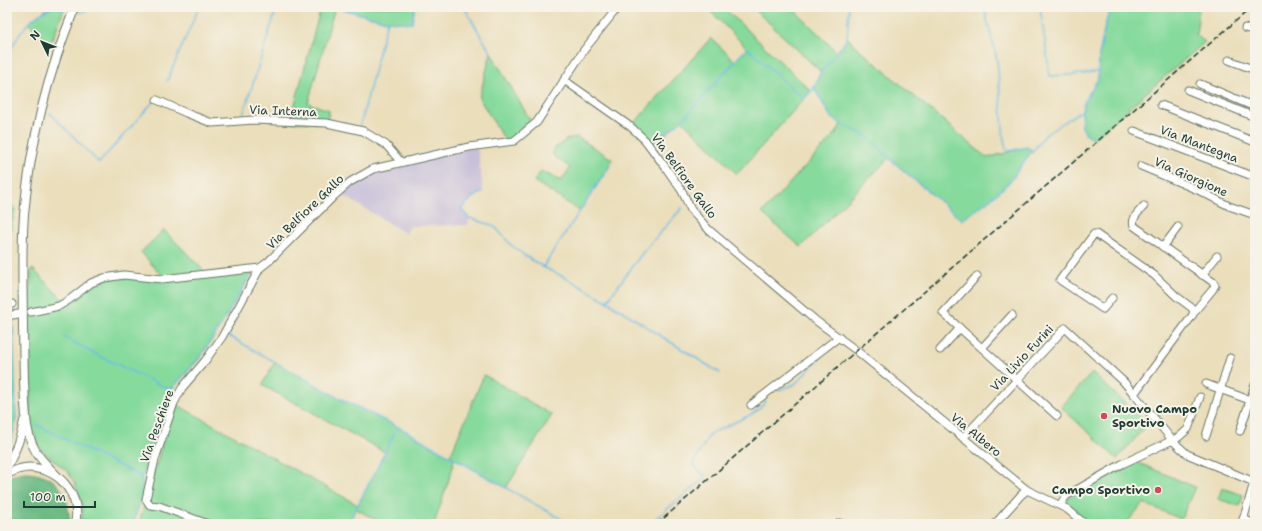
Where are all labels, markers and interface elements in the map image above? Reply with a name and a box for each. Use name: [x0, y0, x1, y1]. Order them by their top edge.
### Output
north arrow: [22, 22, 62, 62]
text: N: [27, 27, 44, 44]
street label: Via Interna: [249, 102, 318, 120]
street label: Via Mantegna: [1158, 122, 1241, 166]
street label: Via Belfiore Gallo: [648, 130, 720, 222]
street label: Via Giorgione: [1152, 154, 1231, 201]
street label: Via Belfiore Gallo: [263, 171, 347, 253]
street label: Via Livio Furini: [987, 321, 1057, 395]
street label: Via Peschiere: [136, 387, 178, 465]
place label: Nuovo Campo Sportivo: [1112, 401, 1197, 431]
street label: Via Albero: [947, 410, 1005, 460]
marker: Nuovo Campo Sportivo: [1099, 411, 1109, 421]
place label: Campo Sportivo: [1052, 482, 1150, 498]
scale bar: [24, 483, 95, 509]
marker: Campo Sportivo: [1153, 485, 1163, 495]
text: 100 m: [30, 489, 66, 505]

